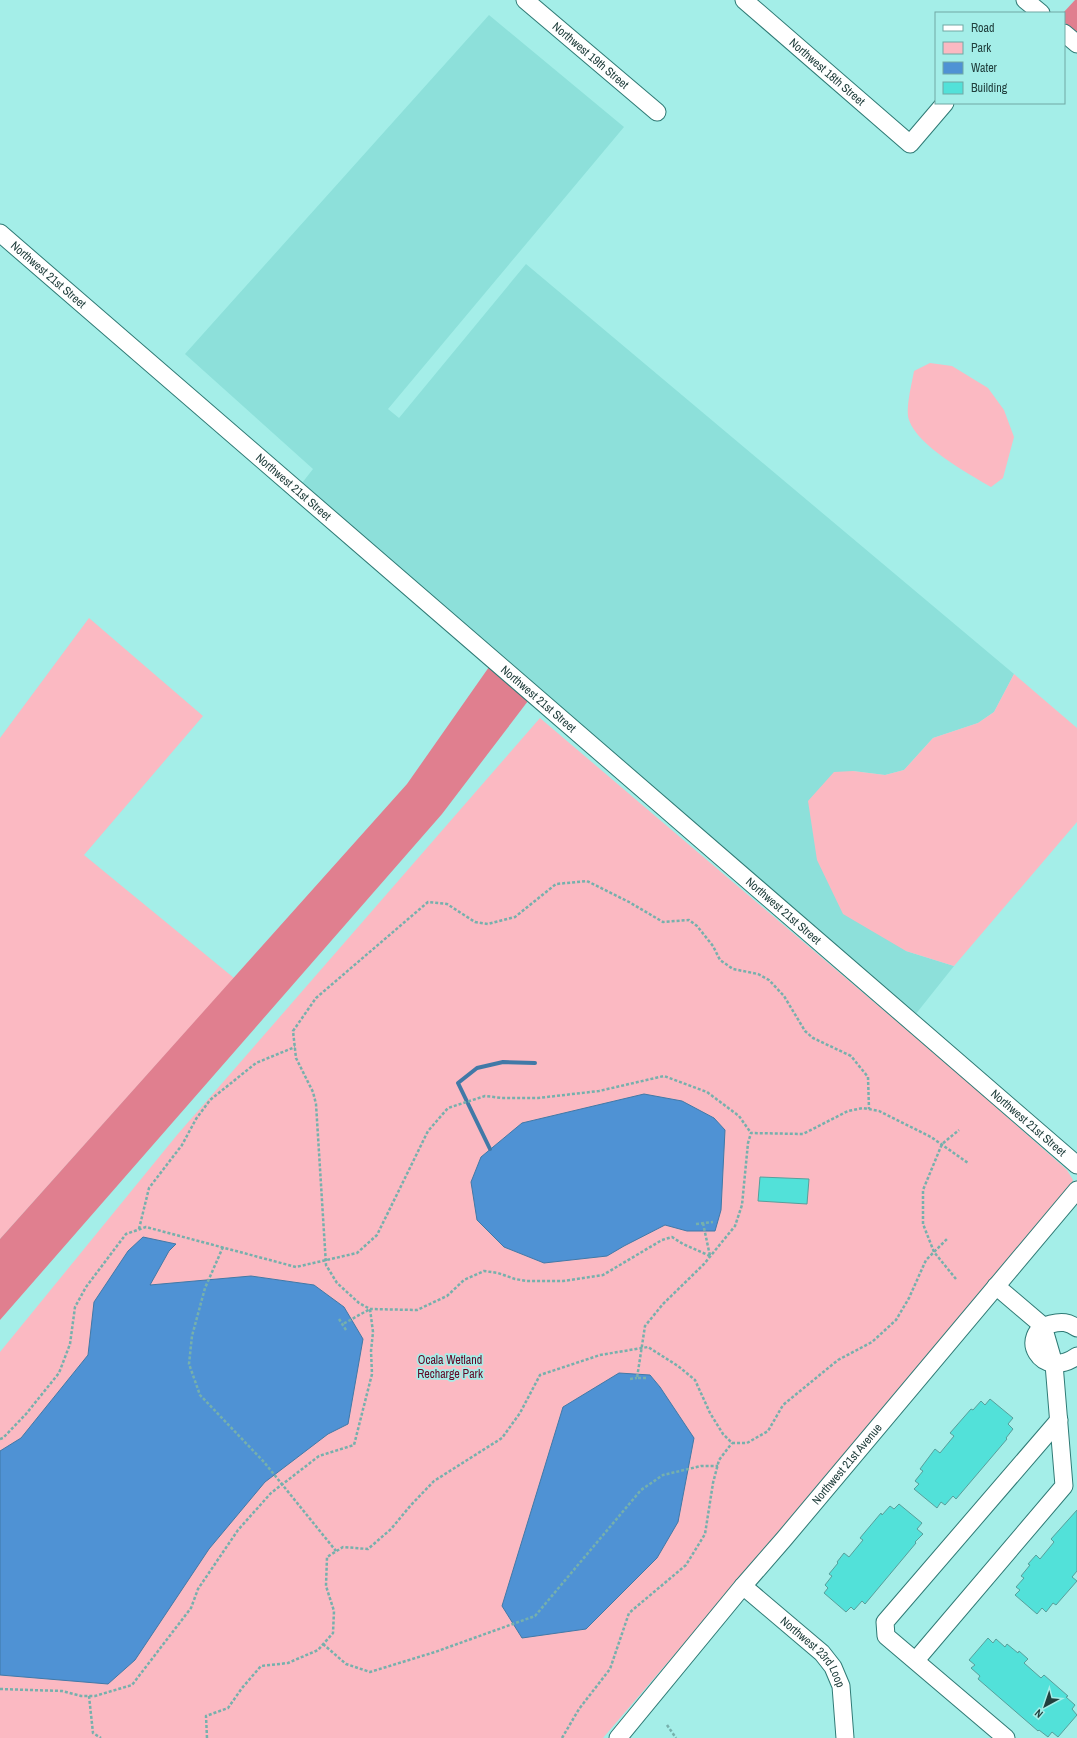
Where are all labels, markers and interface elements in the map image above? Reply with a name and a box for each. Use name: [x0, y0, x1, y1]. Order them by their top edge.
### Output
legend: [935, 12, 1065, 104]
street label: Northwest 19th Street: [549, 19, 632, 93]
text: Road: [971, 20, 995, 36]
street label: Northwest 18th Street: [786, 35, 869, 110]
text: Park: [971, 40, 991, 56]
text: Water: [971, 60, 998, 76]
text: Building: [971, 80, 1008, 96]
street label: Northwest 21st Street: [7, 238, 90, 312]
street label: Northwest 21st Street: [252, 450, 335, 524]
street label: Northwest 21st Street: [497, 662, 580, 736]
street label: Northwest 21st Street: [742, 874, 825, 948]
street label: Northwest 21st Street: [987, 1086, 1070, 1160]
park label: Ocala Wetland Recharge Park: [417, 1352, 483, 1382]
street label: Northwest 21st Avenue: [808, 1420, 886, 1508]
street label: Northwest 23rd Loop: [777, 1613, 849, 1690]
north arrow: [1025, 1686, 1065, 1726]
text: N: [1032, 1706, 1046, 1721]

